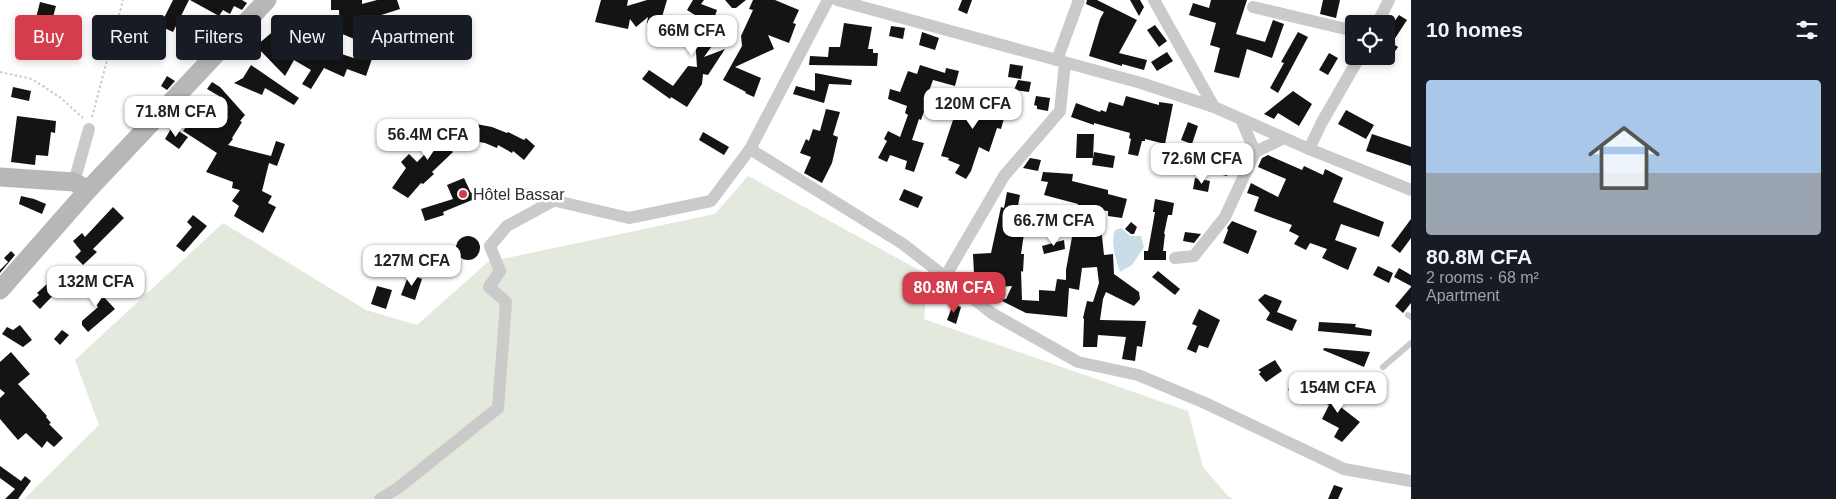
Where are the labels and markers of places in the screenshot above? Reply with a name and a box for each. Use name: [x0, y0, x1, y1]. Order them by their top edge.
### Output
pin: 66M CFA: [646, 15, 738, 57]
pin: 120M CFA: [921, 88, 1025, 130]
pin: 71.8M CFA: [119, 96, 233, 138]
pin: 56.4M CFA: [371, 119, 485, 161]
pin: 72.6M CFA: [1145, 142, 1259, 185]
place label: Hôtel Bassar: [473, 186, 565, 203]
marker: Hôtel Bassar: [457, 188, 469, 200]
pin: 66.7M CFA: [997, 204, 1111, 247]
pin: 127M CFA: [360, 244, 464, 287]
pin: 132M CFA: [44, 266, 148, 308]
pin: 80.8M CFA: [897, 272, 1011, 314]
pin: 154M CFA: [1286, 372, 1390, 414]

